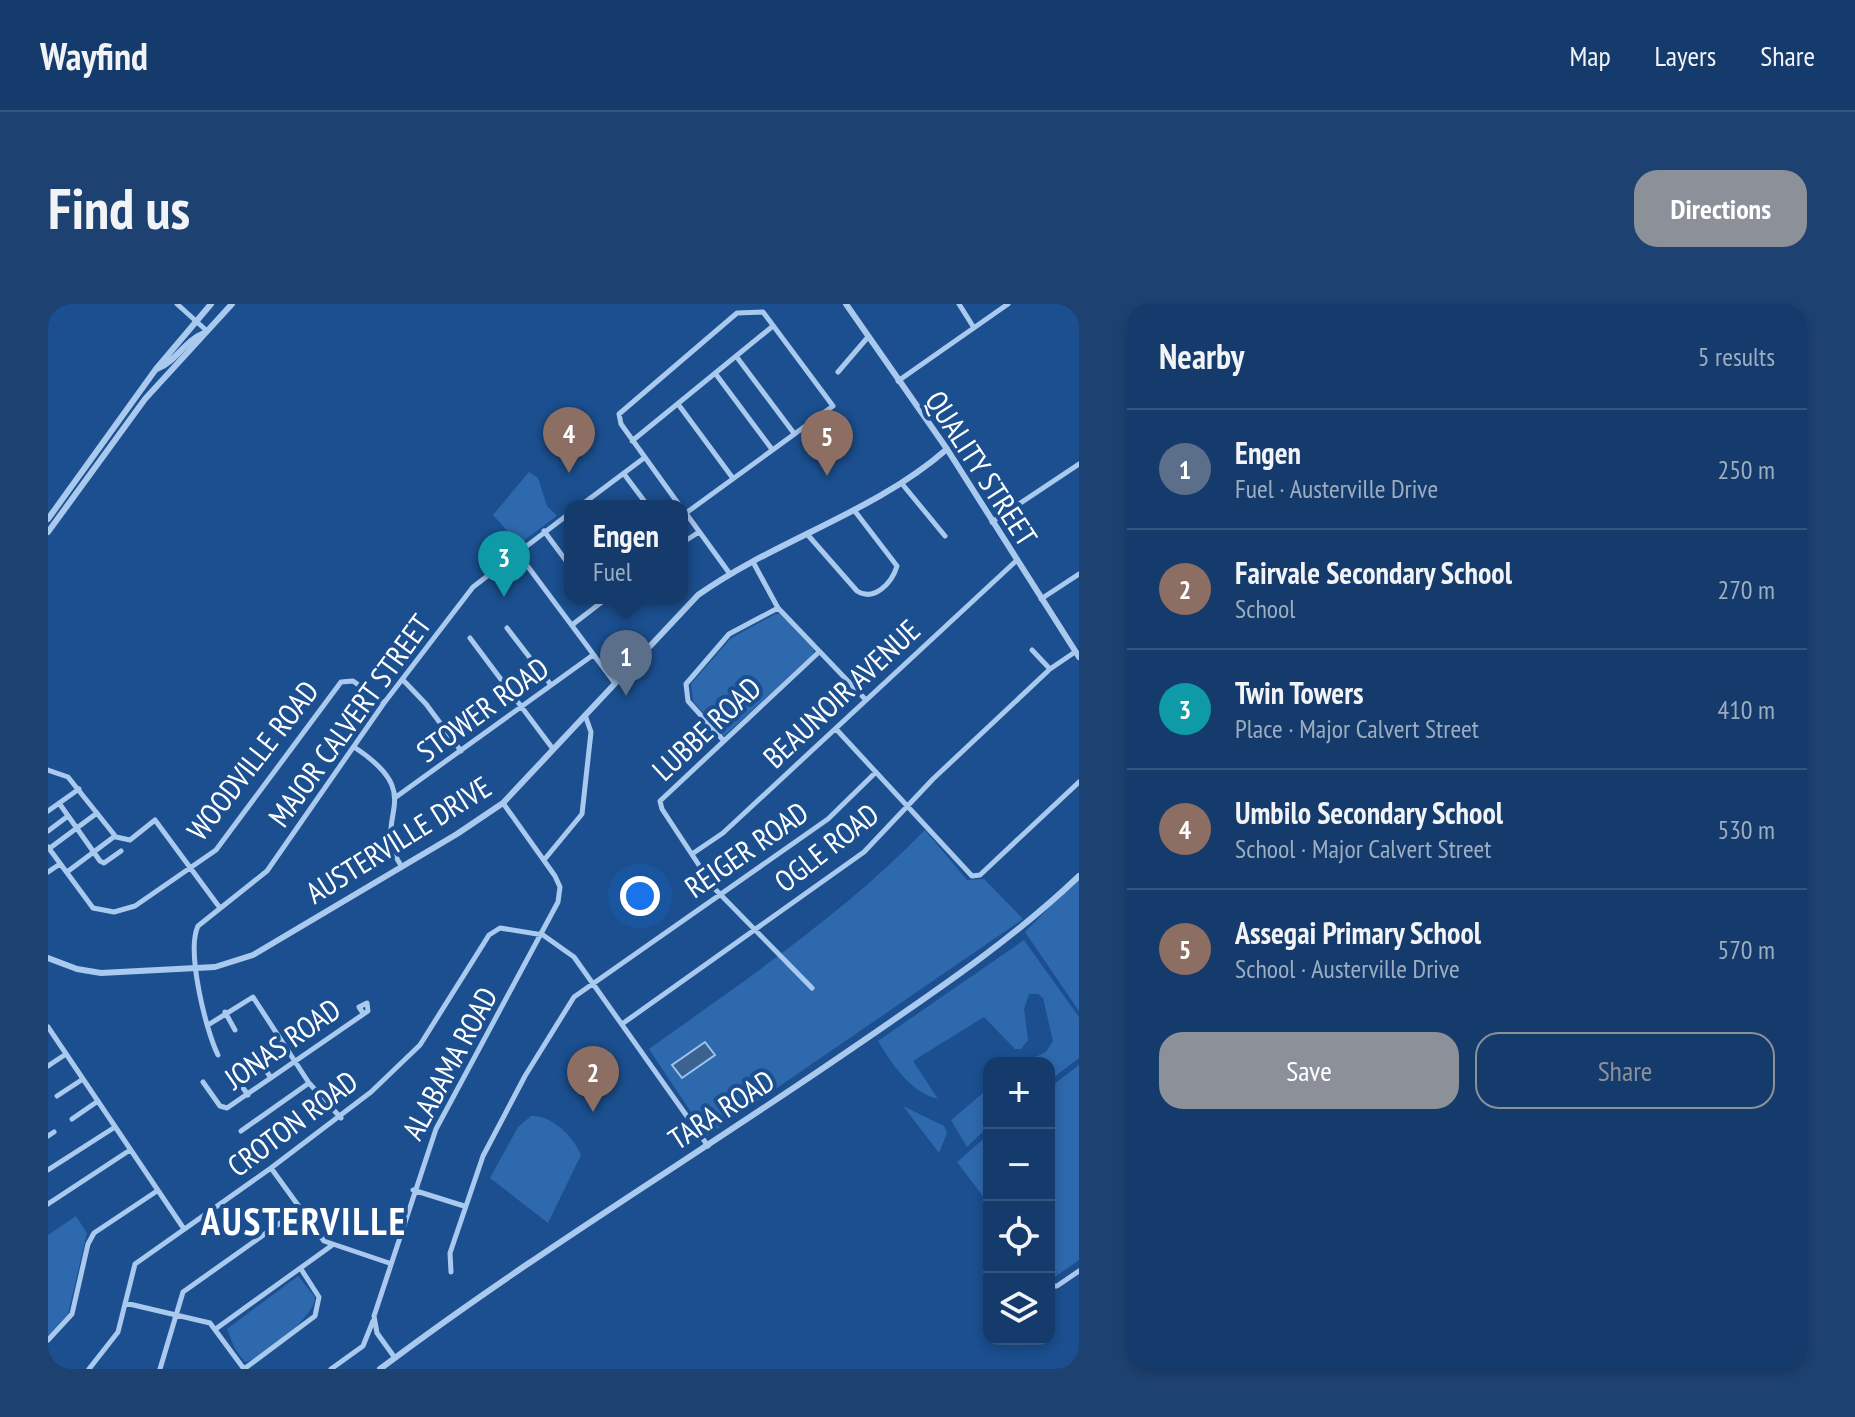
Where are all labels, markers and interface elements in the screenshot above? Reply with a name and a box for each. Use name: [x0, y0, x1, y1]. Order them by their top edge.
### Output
text: Wayfind: [40, 31, 148, 80]
text: Map: [1569, 37, 1611, 74]
text: Layers: [1655, 37, 1716, 74]
text: Share: [1760, 37, 1815, 74]
button: Directions: [1634, 170, 1807, 247]
text: Find us: [48, 172, 190, 244]
text: Nearby: [1159, 334, 1244, 378]
text: 5 results: [1698, 340, 1775, 373]
street label: QUALITY STREET: [917, 383, 1047, 553]
pin: 4: [543, 407, 595, 473]
pin: 5: [801, 410, 853, 476]
text: Engen: [1235, 433, 1301, 472]
text: 1: [1179, 453, 1191, 486]
text: 250 m: [1717, 453, 1775, 486]
text: Fuel · Austerville Drive: [1235, 472, 1438, 505]
popup: [564, 500, 688, 604]
text: Engen: [593, 516, 659, 555]
pin: 3: [478, 531, 530, 597]
text: Fairvale Secondary School: [1235, 553, 1512, 592]
text: Fuel: [593, 555, 632, 588]
text: 2: [1179, 573, 1191, 606]
text: 270 m: [1717, 573, 1775, 606]
text: School: [1235, 592, 1295, 625]
street label: MAJOR CALVERT STREET: [259, 606, 439, 834]
street label: BEAUNOIR AVENUE: [754, 610, 928, 776]
pin: 1: [600, 630, 652, 696]
street label: STOWER ROAD: [408, 648, 556, 770]
street label: LUBBE ROAD: [643, 668, 769, 788]
street label: WOODVILLE ROAD: [178, 672, 326, 848]
text: Twin Towers: [1235, 673, 1363, 712]
text: 3: [1179, 693, 1191, 726]
text: 410 m: [1717, 693, 1775, 726]
text: Place · Major Calvert Street: [1235, 712, 1479, 745]
street label: AUSTERVILLE DRIVE: [298, 767, 498, 911]
street label: REIGER ROAD: [677, 792, 815, 906]
text: Umbilo Secondary School: [1235, 793, 1503, 832]
street label: OGLE ROAD: [766, 794, 886, 900]
text: 4: [1179, 813, 1191, 846]
text: 530 m: [1717, 813, 1775, 846]
text: School · Major Calvert Street: [1235, 832, 1491, 865]
your location: [620, 876, 660, 916]
text: Assegai Primary School: [1235, 913, 1481, 952]
text: 5: [1179, 933, 1191, 966]
text: 570 m: [1717, 933, 1775, 966]
text: School · Austerville Drive: [1235, 952, 1460, 985]
street label: ALABAMA ROAD: [393, 980, 505, 1146]
street label: JONAS ROAD: [216, 989, 347, 1098]
button: Save: [1159, 1032, 1459, 1109]
button: Share: [1475, 1032, 1775, 1109]
pin: 2: [567, 1046, 619, 1112]
map controls: [983, 1057, 1055, 1345]
button: +: [983, 1057, 1055, 1129]
street label: TARA ROAD: [661, 1060, 781, 1158]
street label: CROTON ROAD: [219, 1061, 365, 1185]
button: −: [983, 1129, 1055, 1201]
district label: AUSTERVILLE: [200, 1196, 407, 1245]
button: locate: [983, 1201, 1055, 1273]
button: layers: [983, 1273, 1055, 1345]

